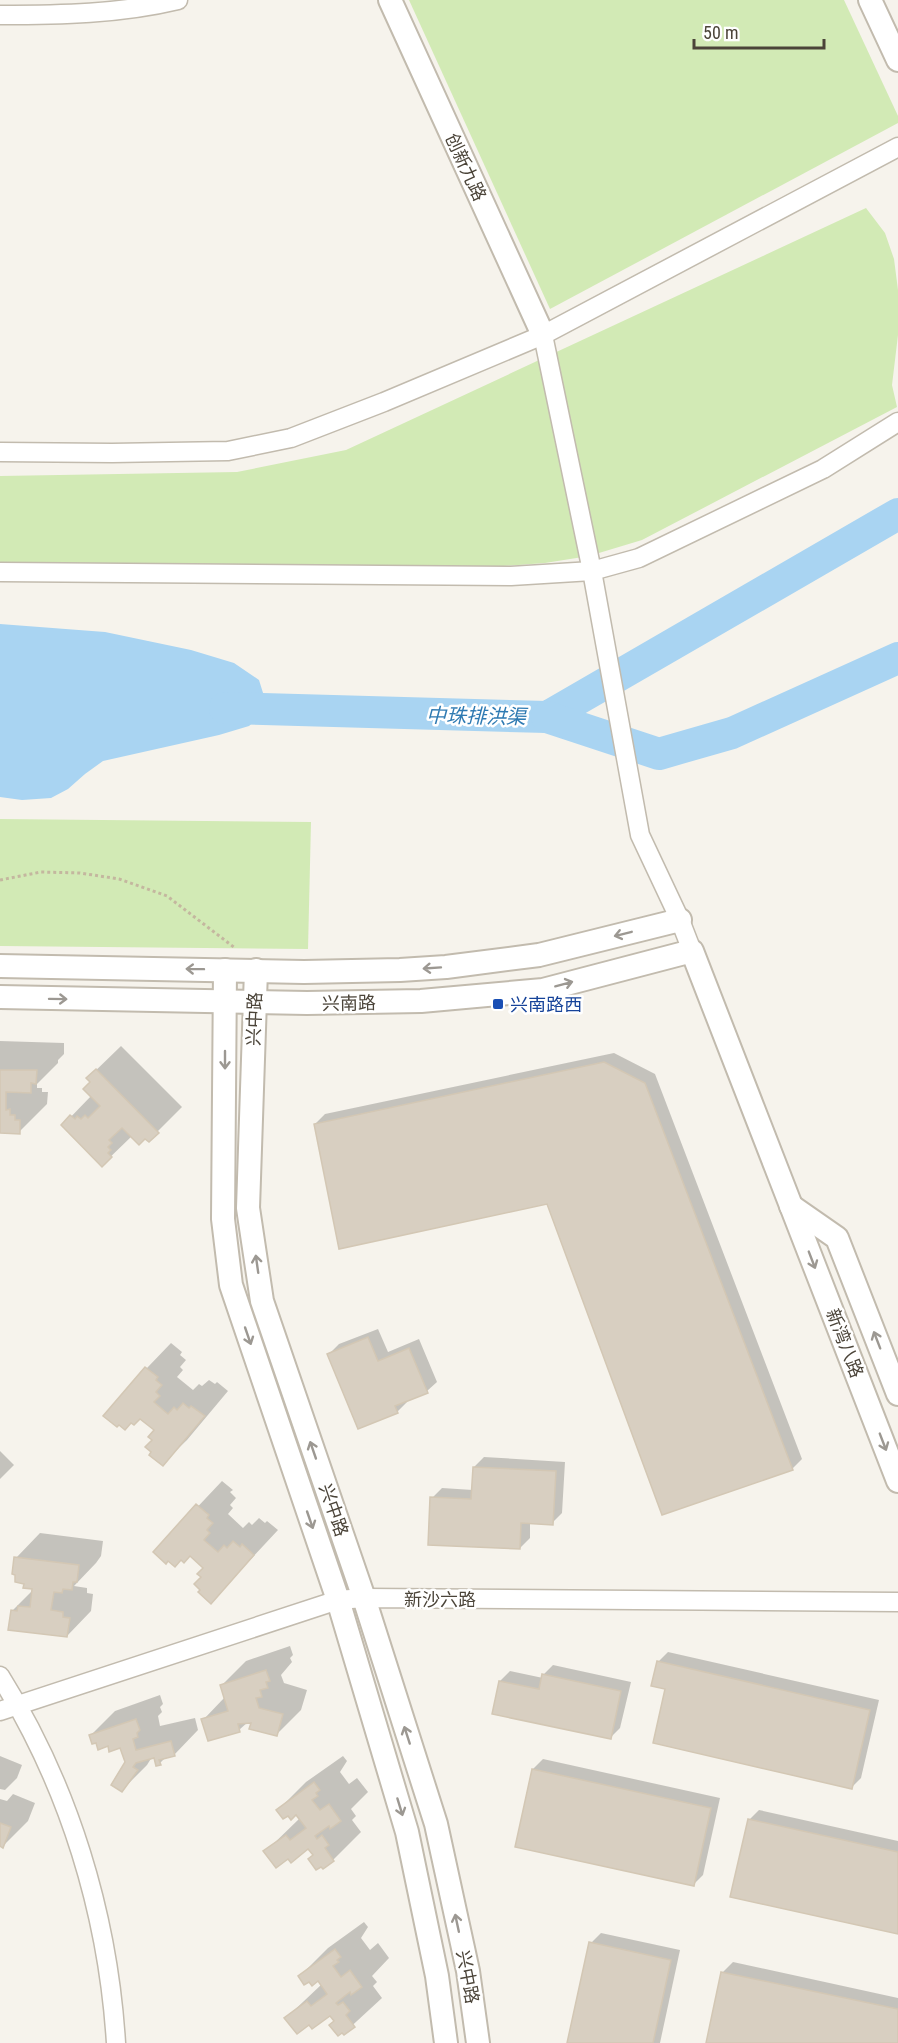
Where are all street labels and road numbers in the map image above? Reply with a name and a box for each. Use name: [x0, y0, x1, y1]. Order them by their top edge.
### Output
street label: 创新九路: [441, 130, 491, 204]
street label: 兴中路: [243, 992, 265, 1046]
street label: 兴南路: [322, 992, 376, 1014]
street label: 新湾八路: [822, 1306, 868, 1380]
street label: 兴中路: [315, 1481, 353, 1539]
street label: 新沙六路: [404, 1589, 476, 1610]
street label: 兴中路: [453, 1948, 483, 2006]

